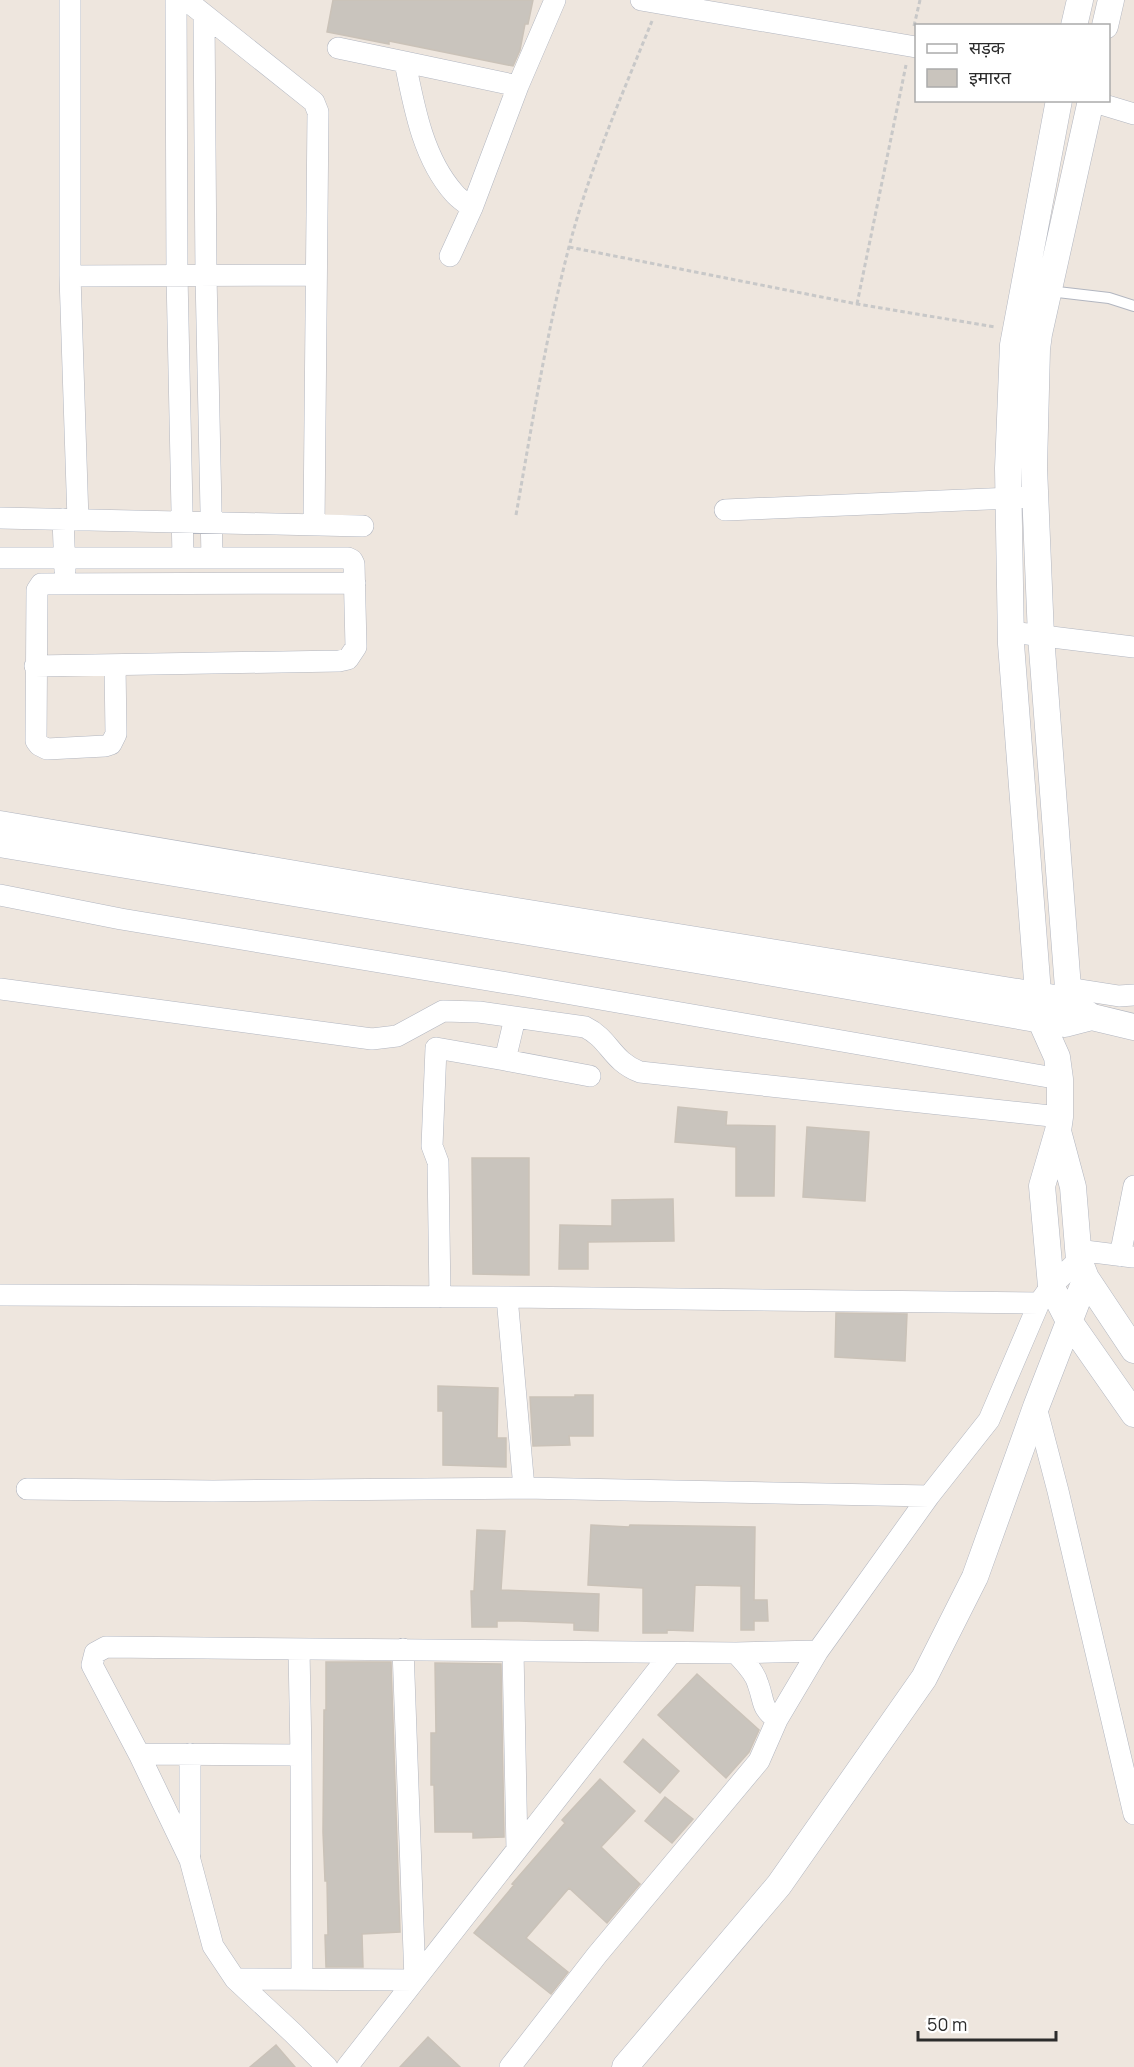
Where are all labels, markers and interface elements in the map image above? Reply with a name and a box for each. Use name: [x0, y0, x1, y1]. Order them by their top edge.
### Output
legend: [915, 24, 1110, 102]
text: सड़क: [969, 35, 1006, 59]
text: इमारत: [969, 65, 1012, 89]
scale bar: [918, 2004, 1056, 2042]
text: 50 m: [927, 2012, 967, 2036]

